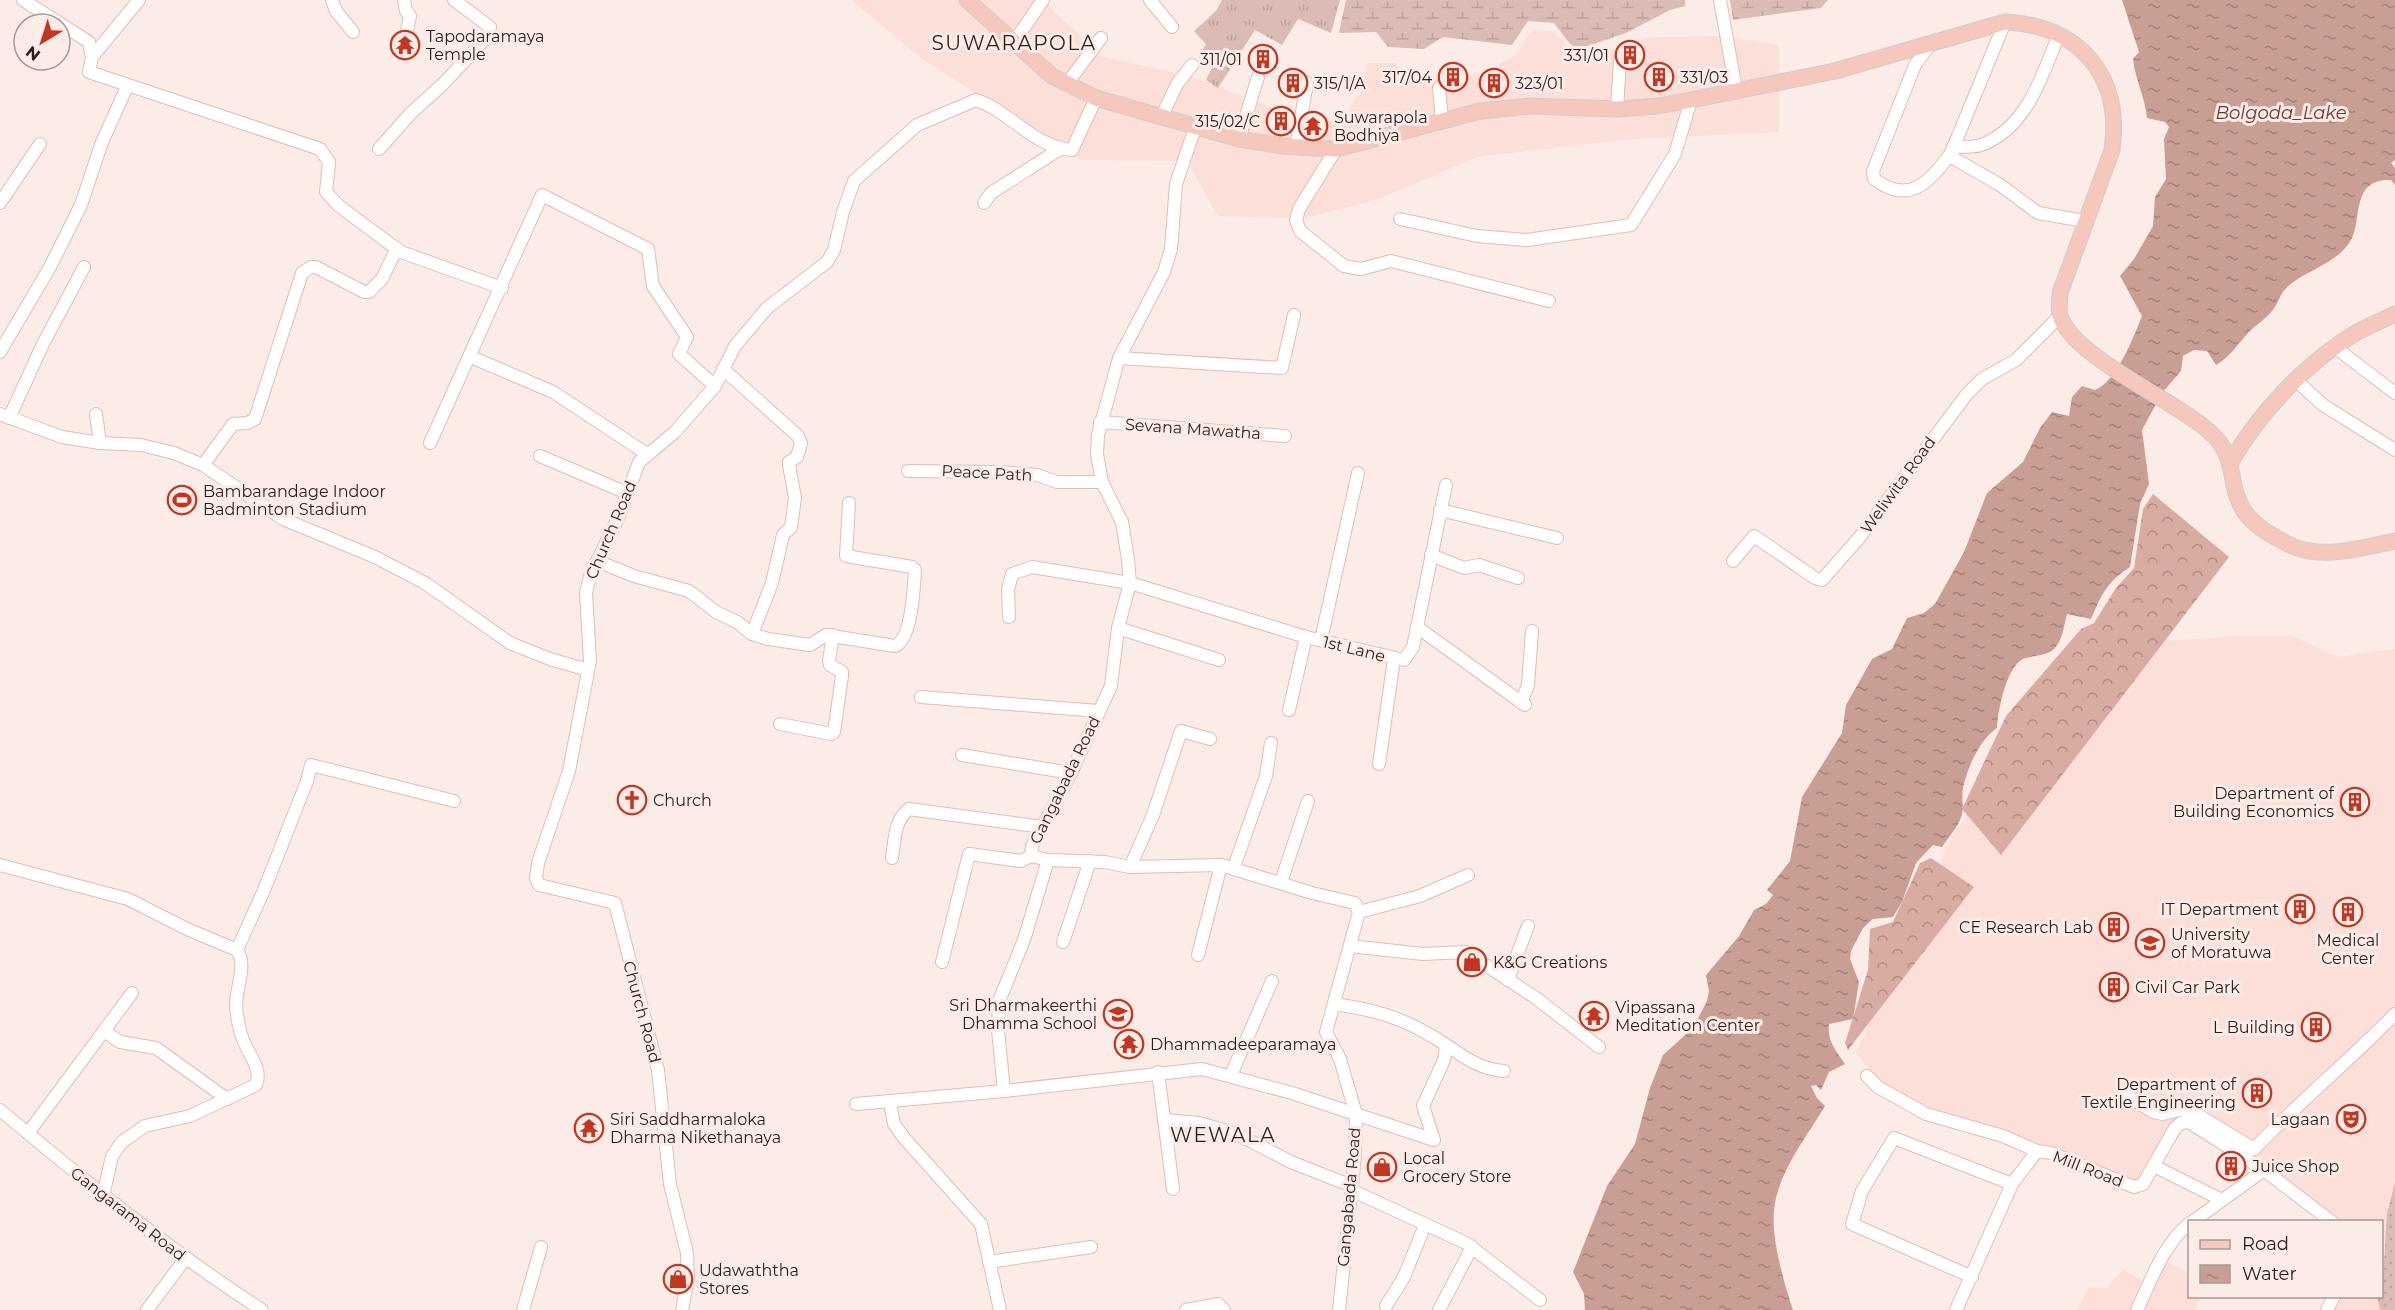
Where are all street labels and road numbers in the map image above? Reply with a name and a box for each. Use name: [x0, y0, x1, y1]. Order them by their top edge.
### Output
street label: Sevana Mawatha: [1124, 415, 1262, 443]
street label: Weliwita Road: [1857, 433, 1939, 537]
street label: Peace Path: [941, 461, 1033, 485]
street label: Church Road: [582, 478, 640, 582]
street label: 1st Lane: [1321, 632, 1387, 666]
street label: Gangabada Road: [1026, 713, 1104, 847]
street label: Church Road: [619, 959, 665, 1065]
street label: Gangabada Road: [1333, 1127, 1365, 1267]
street label: Mill Road: [2050, 1147, 2126, 1191]
street label: Gangarama Road: [67, 1163, 189, 1265]

